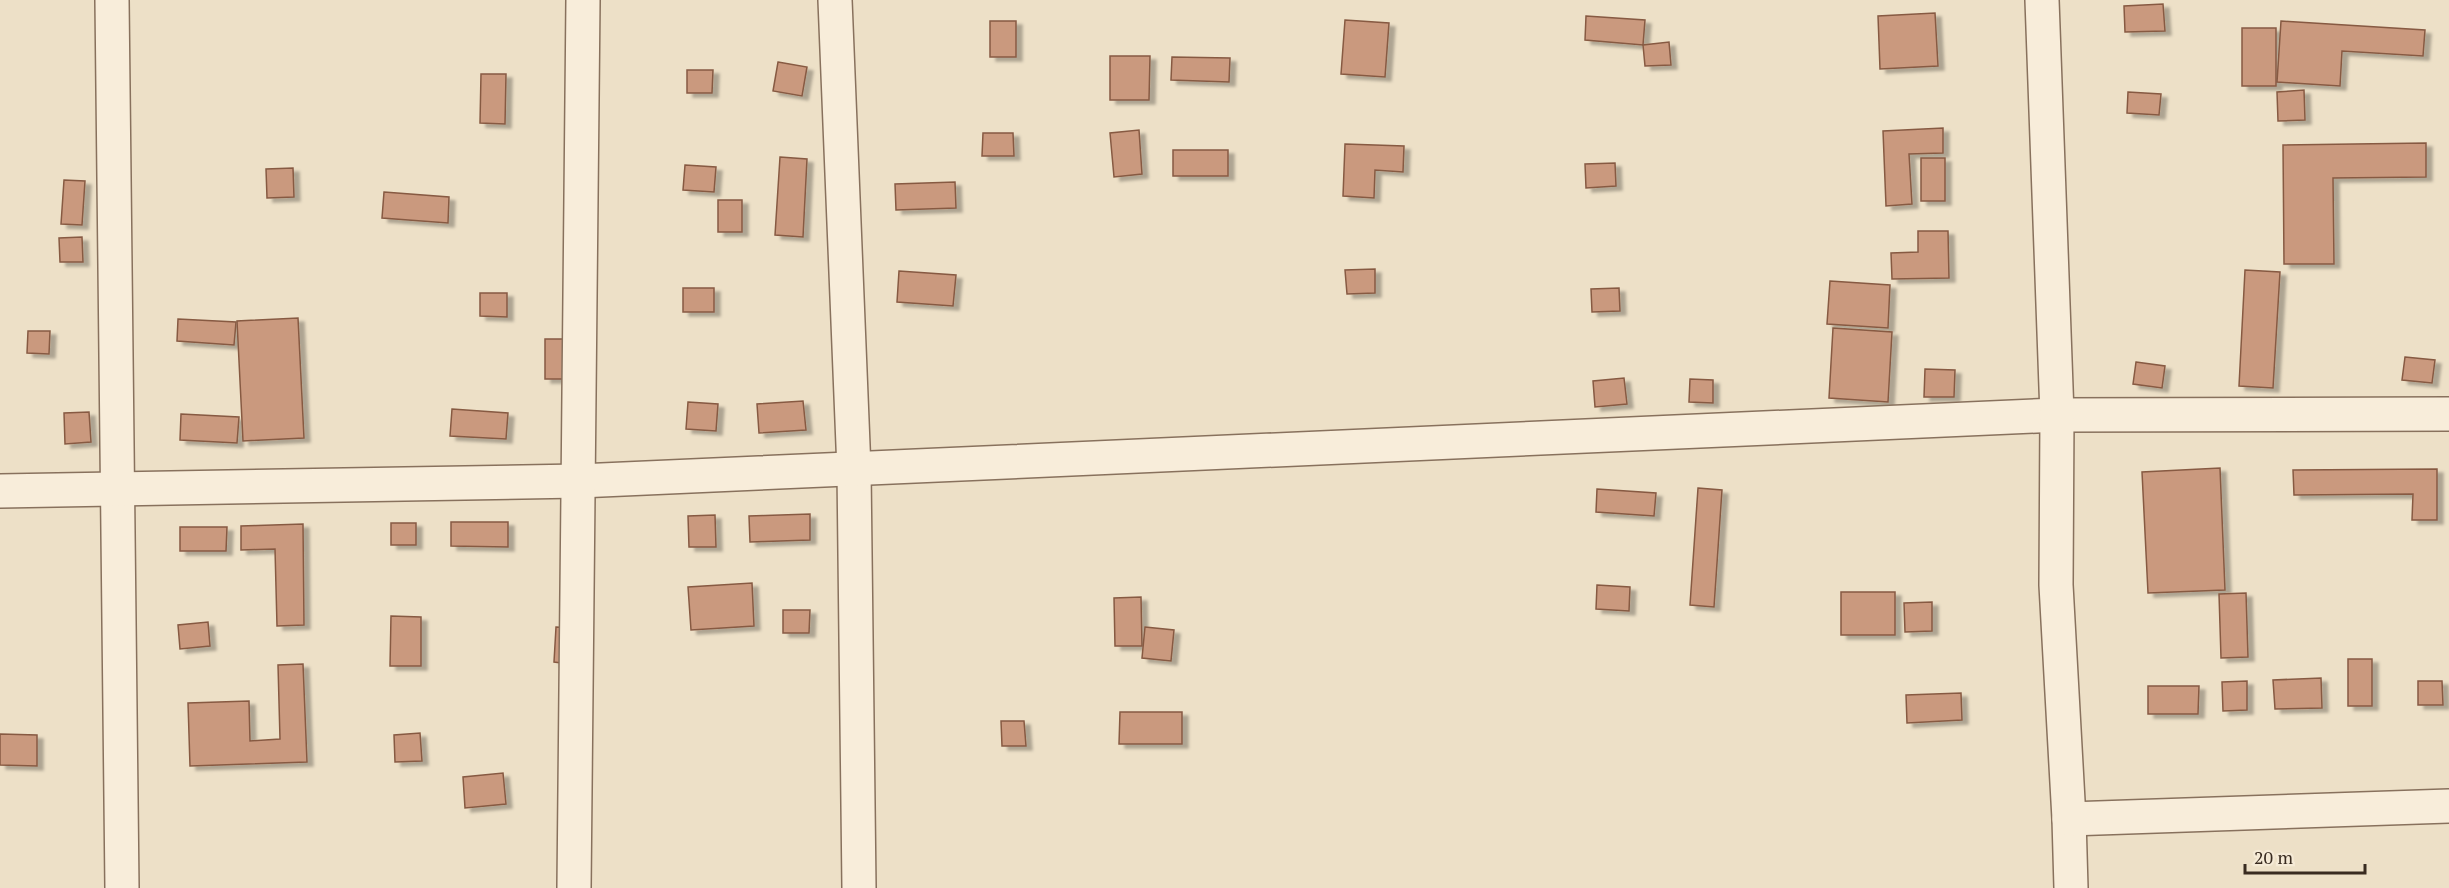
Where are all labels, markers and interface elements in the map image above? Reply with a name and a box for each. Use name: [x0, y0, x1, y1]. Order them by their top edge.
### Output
scale bar: [2245, 837, 2365, 875]
text: 20 m: [2254, 845, 2294, 869]

